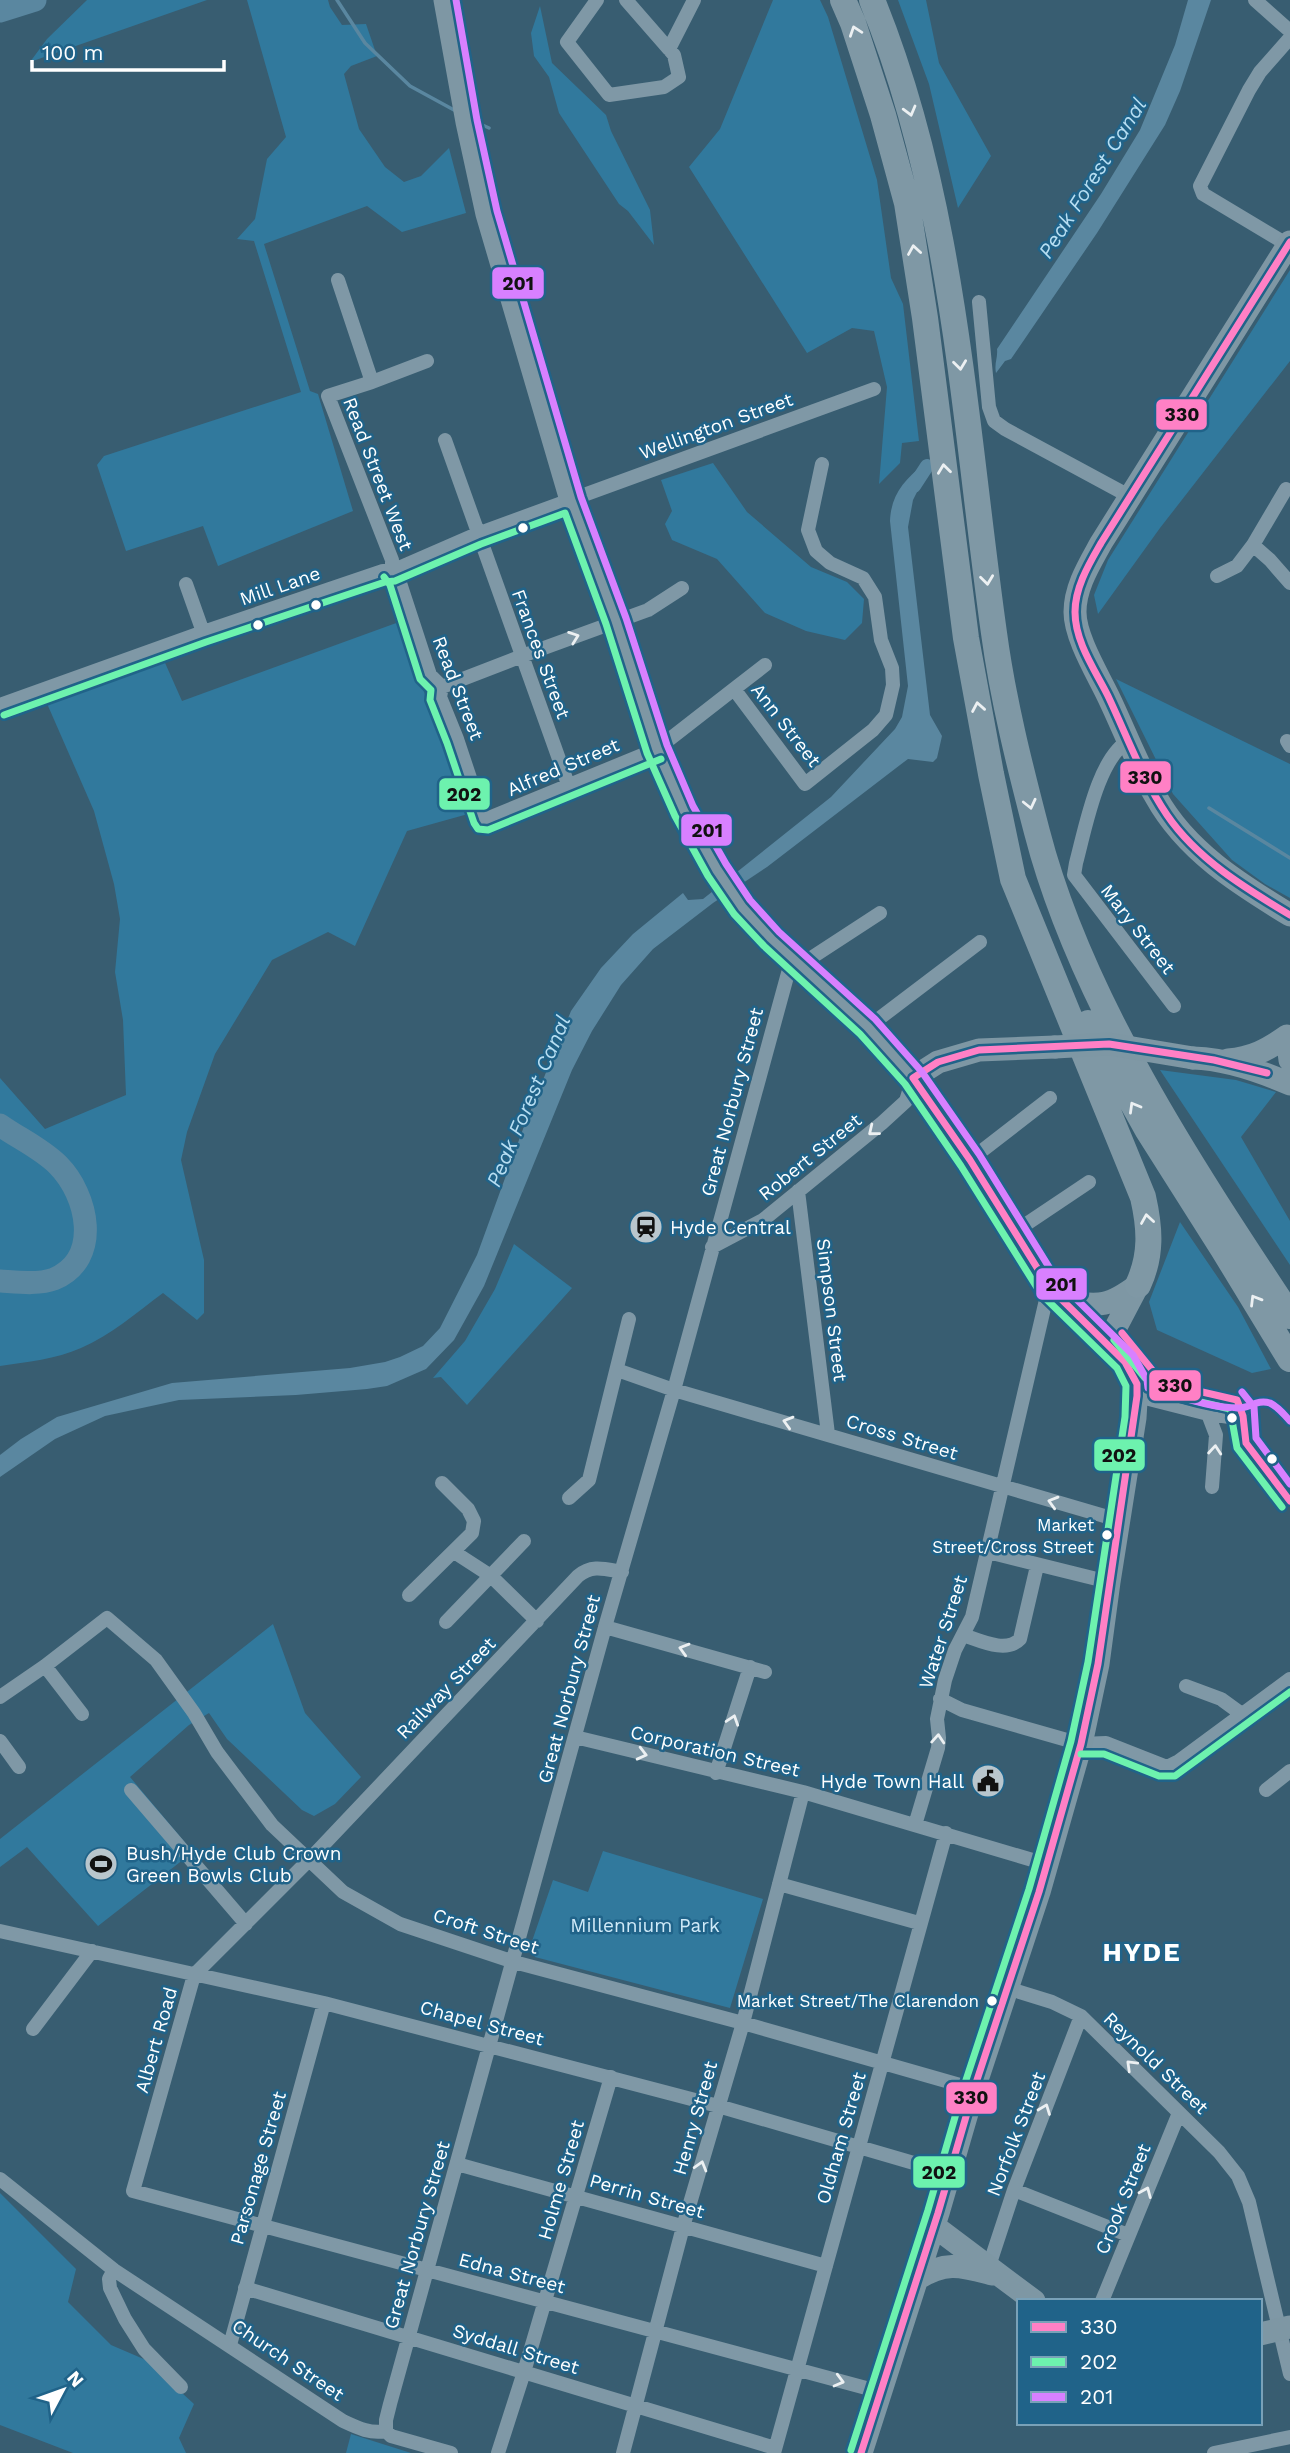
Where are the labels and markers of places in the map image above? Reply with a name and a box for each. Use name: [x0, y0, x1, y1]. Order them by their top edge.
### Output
unlabelled marker: [516, 521, 530, 535]
unlabelled marker: [309, 598, 323, 612]
unlabelled marker: [251, 618, 265, 632]
station icon: Hyde Central: [627, 1208, 665, 1246]
place label: Hyde Central: [670, 1216, 791, 1239]
unlabelled marker: [1225, 1411, 1239, 1425]
unlabelled marker: [1265, 1452, 1279, 1466]
place label: Market Street/Cross Street: [932, 1515, 1094, 1557]
marker: Market Street/Cross Street: [1100, 1528, 1114, 1542]
public building icon: Hyde Town Hall: [969, 1762, 1007, 1800]
place label: Hyde Town Hall: [821, 1770, 964, 1793]
place label: Bush/Hyde Club Crown Green Bowls Club: [126, 1842, 342, 1887]
sports icon: Bush/Hyde Club Crown Green Bowls Club: [82, 1845, 120, 1883]
place label: Market Street/The Clarendon: [737, 1991, 979, 2011]
marker: Market Street/The Clarendon: [985, 1994, 999, 2008]

